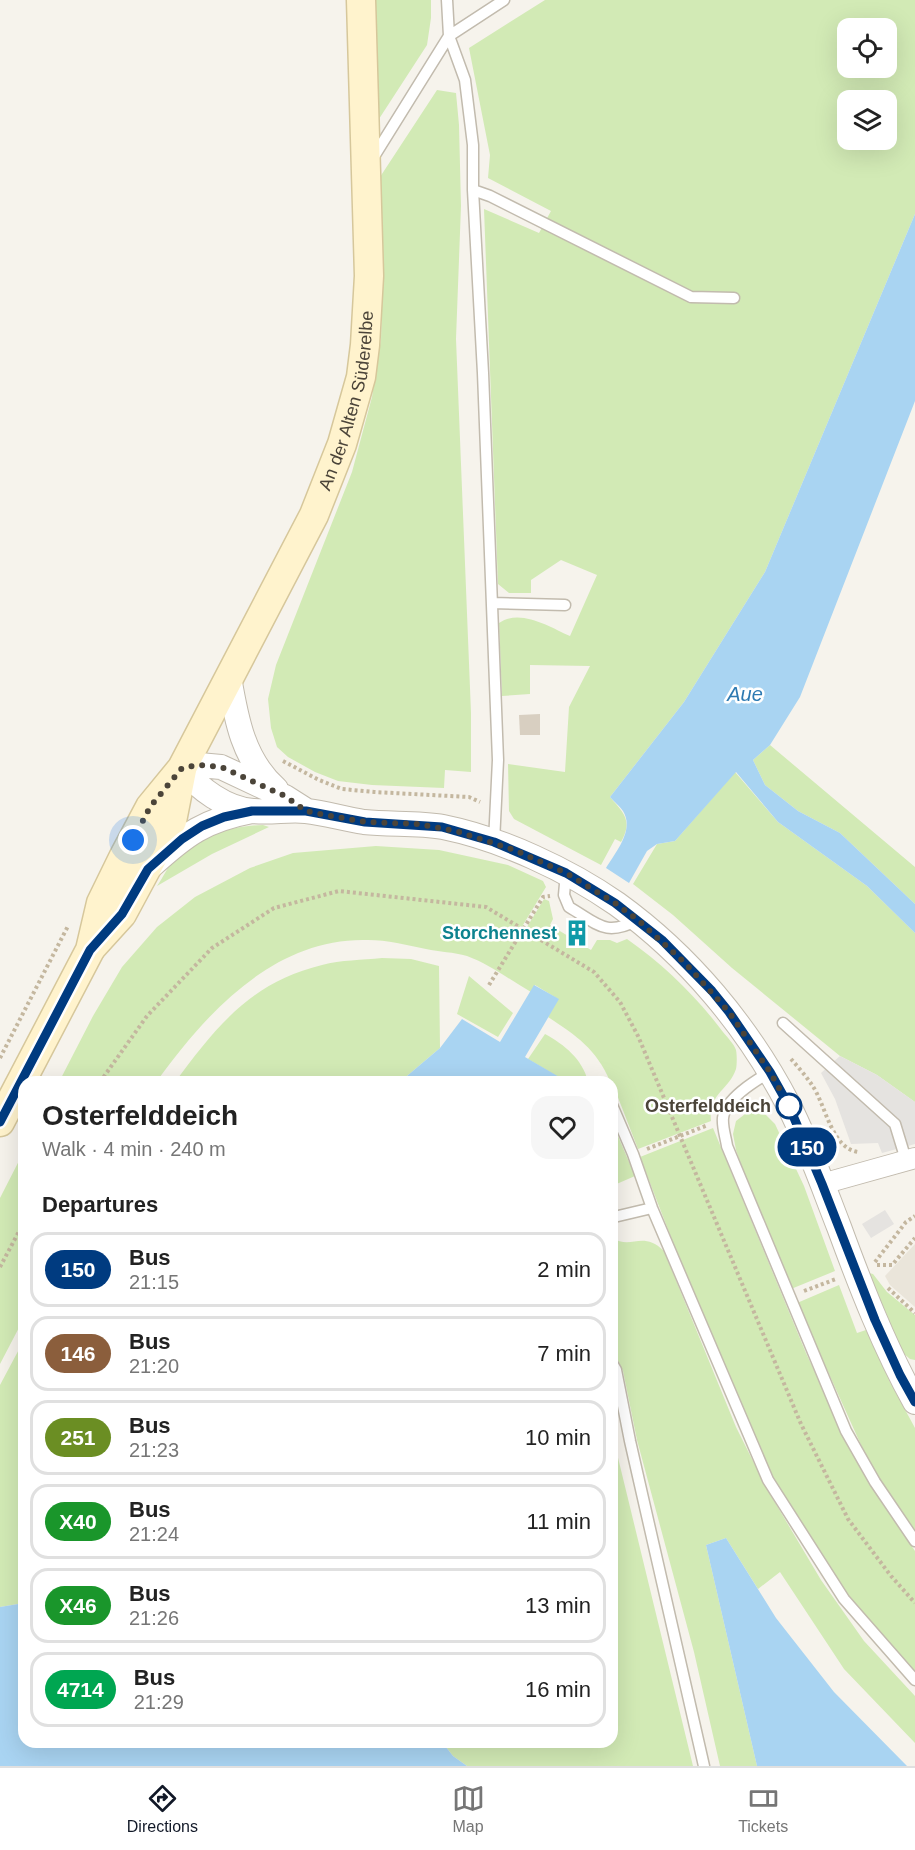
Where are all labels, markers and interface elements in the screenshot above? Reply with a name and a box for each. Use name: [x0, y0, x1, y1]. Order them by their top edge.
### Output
map controls: [837, 18, 897, 150]
button: locate: [837, 18, 897, 78]
button: layers: [837, 90, 897, 150]
street label: An der Alten Süderelbe: [315, 310, 377, 493]
water label: Aue: [726, 683, 763, 705]
your location: [118, 825, 148, 855]
building icon: Storchennest: [562, 918, 592, 948]
place label: Storchennest: [442, 923, 557, 943]
marker: Osterfelddeich: [776, 1093, 802, 1119]
button: heart: [531, 1096, 594, 1159]
place label: Osterfelddeich: [645, 1096, 771, 1116]
text: Osterfelddeich: [42, 1100, 238, 1131]
line badge: 150: [772, 1128, 842, 1166]
text: 150: [789, 1136, 825, 1159]
text: Walk · 4 min · 240 m: [42, 1138, 226, 1160]
text: Departures: [42, 1192, 158, 1217]
text: Bus: [129, 1245, 171, 1270]
text: 2 min: [537, 1257, 591, 1282]
text: 150: [60, 1258, 96, 1281]
text: 21:15: [129, 1271, 179, 1293]
text: Bus: [129, 1329, 171, 1354]
text: 7 min: [537, 1341, 591, 1366]
text: 146: [60, 1342, 96, 1365]
text: 21:20: [129, 1355, 179, 1377]
text: Bus: [129, 1413, 171, 1438]
text: 10 min: [525, 1425, 591, 1450]
text: 251: [60, 1426, 96, 1449]
text: 21:23: [129, 1439, 179, 1461]
text: Bus: [129, 1497, 171, 1522]
text: 11 min: [527, 1509, 591, 1534]
text: X40: [59, 1510, 97, 1533]
text: 21:24: [129, 1523, 179, 1545]
text: Bus: [129, 1581, 171, 1606]
text: 13 min: [525, 1593, 591, 1618]
text: X46: [59, 1594, 97, 1617]
text: 21:26: [129, 1607, 179, 1629]
text: Bus: [134, 1665, 175, 1690]
text: 16 min: [525, 1677, 591, 1702]
text: 4714: [57, 1678, 104, 1701]
text: 21:29: [134, 1691, 184, 1713]
tab: Directions: [127, 1782, 198, 1836]
tab: Map: [452, 1782, 485, 1836]
tab: Tickets: [738, 1782, 788, 1836]

